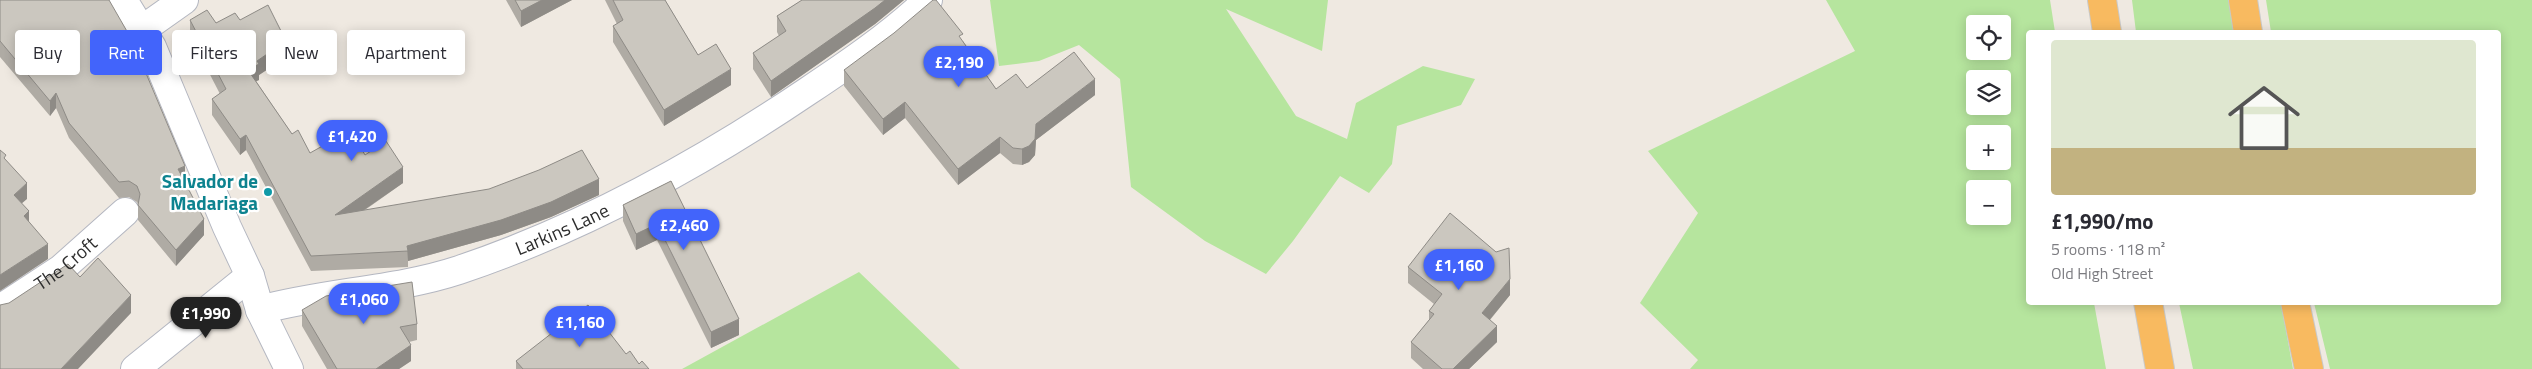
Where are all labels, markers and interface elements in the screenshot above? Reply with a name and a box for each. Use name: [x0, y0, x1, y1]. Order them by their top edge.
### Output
map controls: [1966, 15, 2011, 225]
button: locate: [1966, 15, 2011, 60]
chip: Buy: [15, 30, 80, 75]
chip: Rent: [90, 30, 162, 75]
chip: Filters: [172, 30, 256, 75]
chip: New: [266, 30, 337, 75]
chip: Apartment: [347, 30, 465, 75]
pin: £2,190: [918, 46, 1000, 88]
text: £2,190: [934, 50, 984, 74]
button: layers: [1966, 70, 2011, 115]
icon: home: [2219, 73, 2309, 163]
pin: £1,420: [311, 120, 393, 162]
text: £1,420: [327, 124, 377, 148]
button: +: [1966, 125, 2011, 170]
place label: Salvador de Madariaga: [162, 166, 258, 217]
button: −: [1966, 180, 2011, 225]
marker: Salvador de Madariaga: [262, 186, 274, 198]
street label: Larkins Lane: [510, 195, 614, 262]
text: £1,990/mo: [2051, 205, 2153, 237]
pin: £2,460: [643, 208, 725, 251]
text: £2,460: [659, 213, 709, 237]
street label: The Croft: [28, 228, 103, 297]
text: 5 rooms · 118 m²: [2051, 237, 2165, 261]
pin: £1,160: [1418, 248, 1500, 291]
text: £1,160: [1434, 253, 1484, 277]
text: Old High Street: [2051, 261, 2153, 285]
pin: £1,060: [323, 282, 405, 325]
text: £1,060: [339, 287, 389, 311]
pin: £1,990: [165, 296, 247, 339]
text: £1,990: [181, 301, 231, 325]
pin: £1,160: [539, 306, 621, 348]
text: £1,160: [555, 310, 605, 334]

